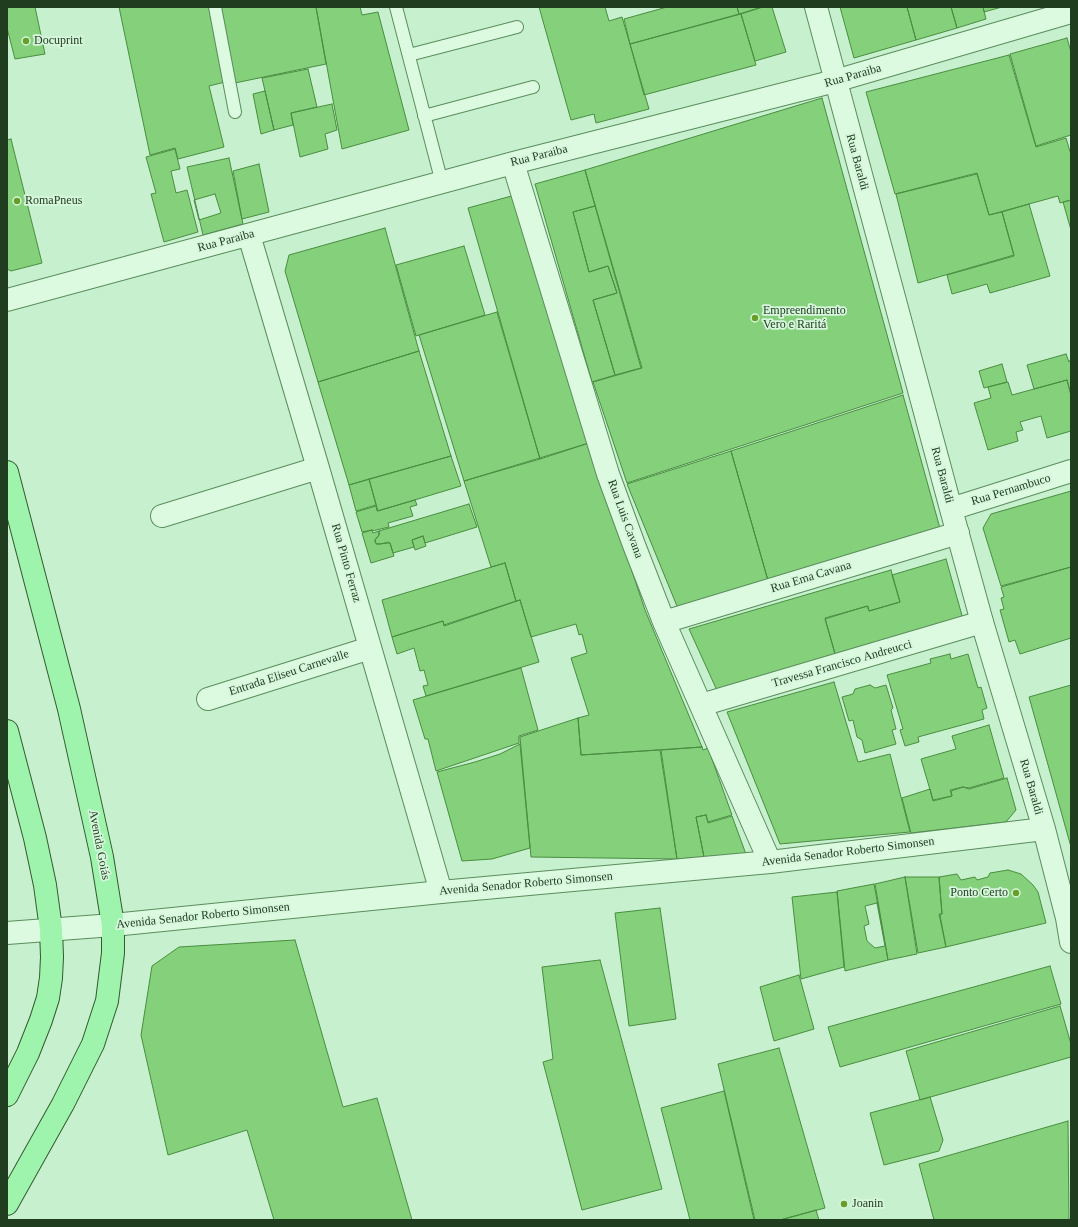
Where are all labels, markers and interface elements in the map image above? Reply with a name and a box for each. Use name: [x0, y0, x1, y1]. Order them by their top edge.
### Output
place label: Docuprint: [34, 34, 83, 48]
marker: Docuprint: [21, 36, 31, 46]
street label: Rua Paraiba: [823, 61, 883, 91]
street label: Rua Baraldi: [843, 132, 871, 192]
street label: Rua Paraiba: [509, 142, 569, 170]
place label: RomaPneus: [25, 194, 82, 208]
marker: RomaPneus: [12, 196, 22, 206]
street label: Rua Paraiba: [196, 226, 256, 256]
place label: Empreendimento Vero e Raritá: [763, 304, 846, 332]
marker: Empreendimento Vero e Raritá: [750, 313, 760, 323]
street label: Rua Baraldi: [928, 445, 956, 505]
street label: Rua Pernambuco: [970, 471, 1052, 509]
street label: Rua Luis Cavana: [604, 478, 646, 560]
street label: Rua Pinto Ferraz: [328, 522, 364, 604]
street label: Rua Ema Cavana: [769, 558, 853, 596]
street label: Travessa Francisco Andreucci: [770, 637, 914, 691]
street label: Entrada Eliseu Carnevalle: [227, 647, 351, 699]
street label: Rua Baraldi: [1016, 757, 1046, 817]
street label: Avenida Goiás: [85, 809, 113, 881]
street label: Avenida Senador Roberto Simonsen: [761, 834, 935, 870]
street label: Avenida Senador Roberto Simonsen: [439, 869, 613, 899]
place label: Ponto Certo: [950, 886, 1008, 900]
marker: Ponto Certo: [1011, 888, 1021, 898]
street label: Avenida Senador Roberto Simonsen: [116, 900, 290, 932]
place label: Joanin: [852, 1197, 883, 1211]
marker: Joanin: [839, 1199, 849, 1209]

